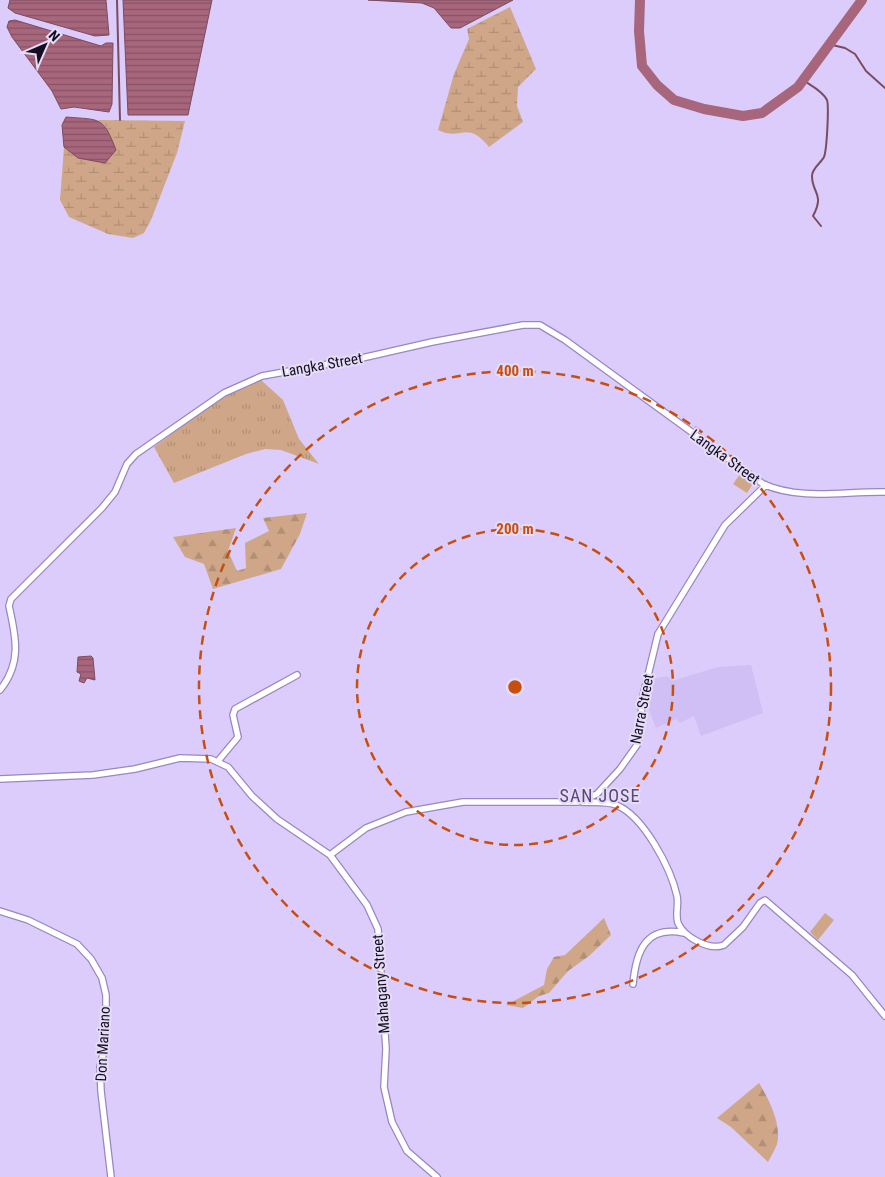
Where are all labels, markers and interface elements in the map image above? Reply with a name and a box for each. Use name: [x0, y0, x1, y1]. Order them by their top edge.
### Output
north arrow: [20, 20, 70, 70]
text: N: [46, 27, 63, 44]
street label: Langka Street: [280, 349, 364, 381]
text: 400 m: [496, 362, 534, 380]
street label: Langka Street: [687, 426, 763, 488]
text: 200 m: [496, 520, 534, 538]
street label: Narra Street: [626, 672, 658, 746]
centre of rings: [506, 678, 524, 696]
district label: SAN JOSE: [560, 785, 640, 806]
street label: Mahagany Street: [369, 934, 393, 1034]
street label: Don Mariano: [92, 1006, 114, 1082]

